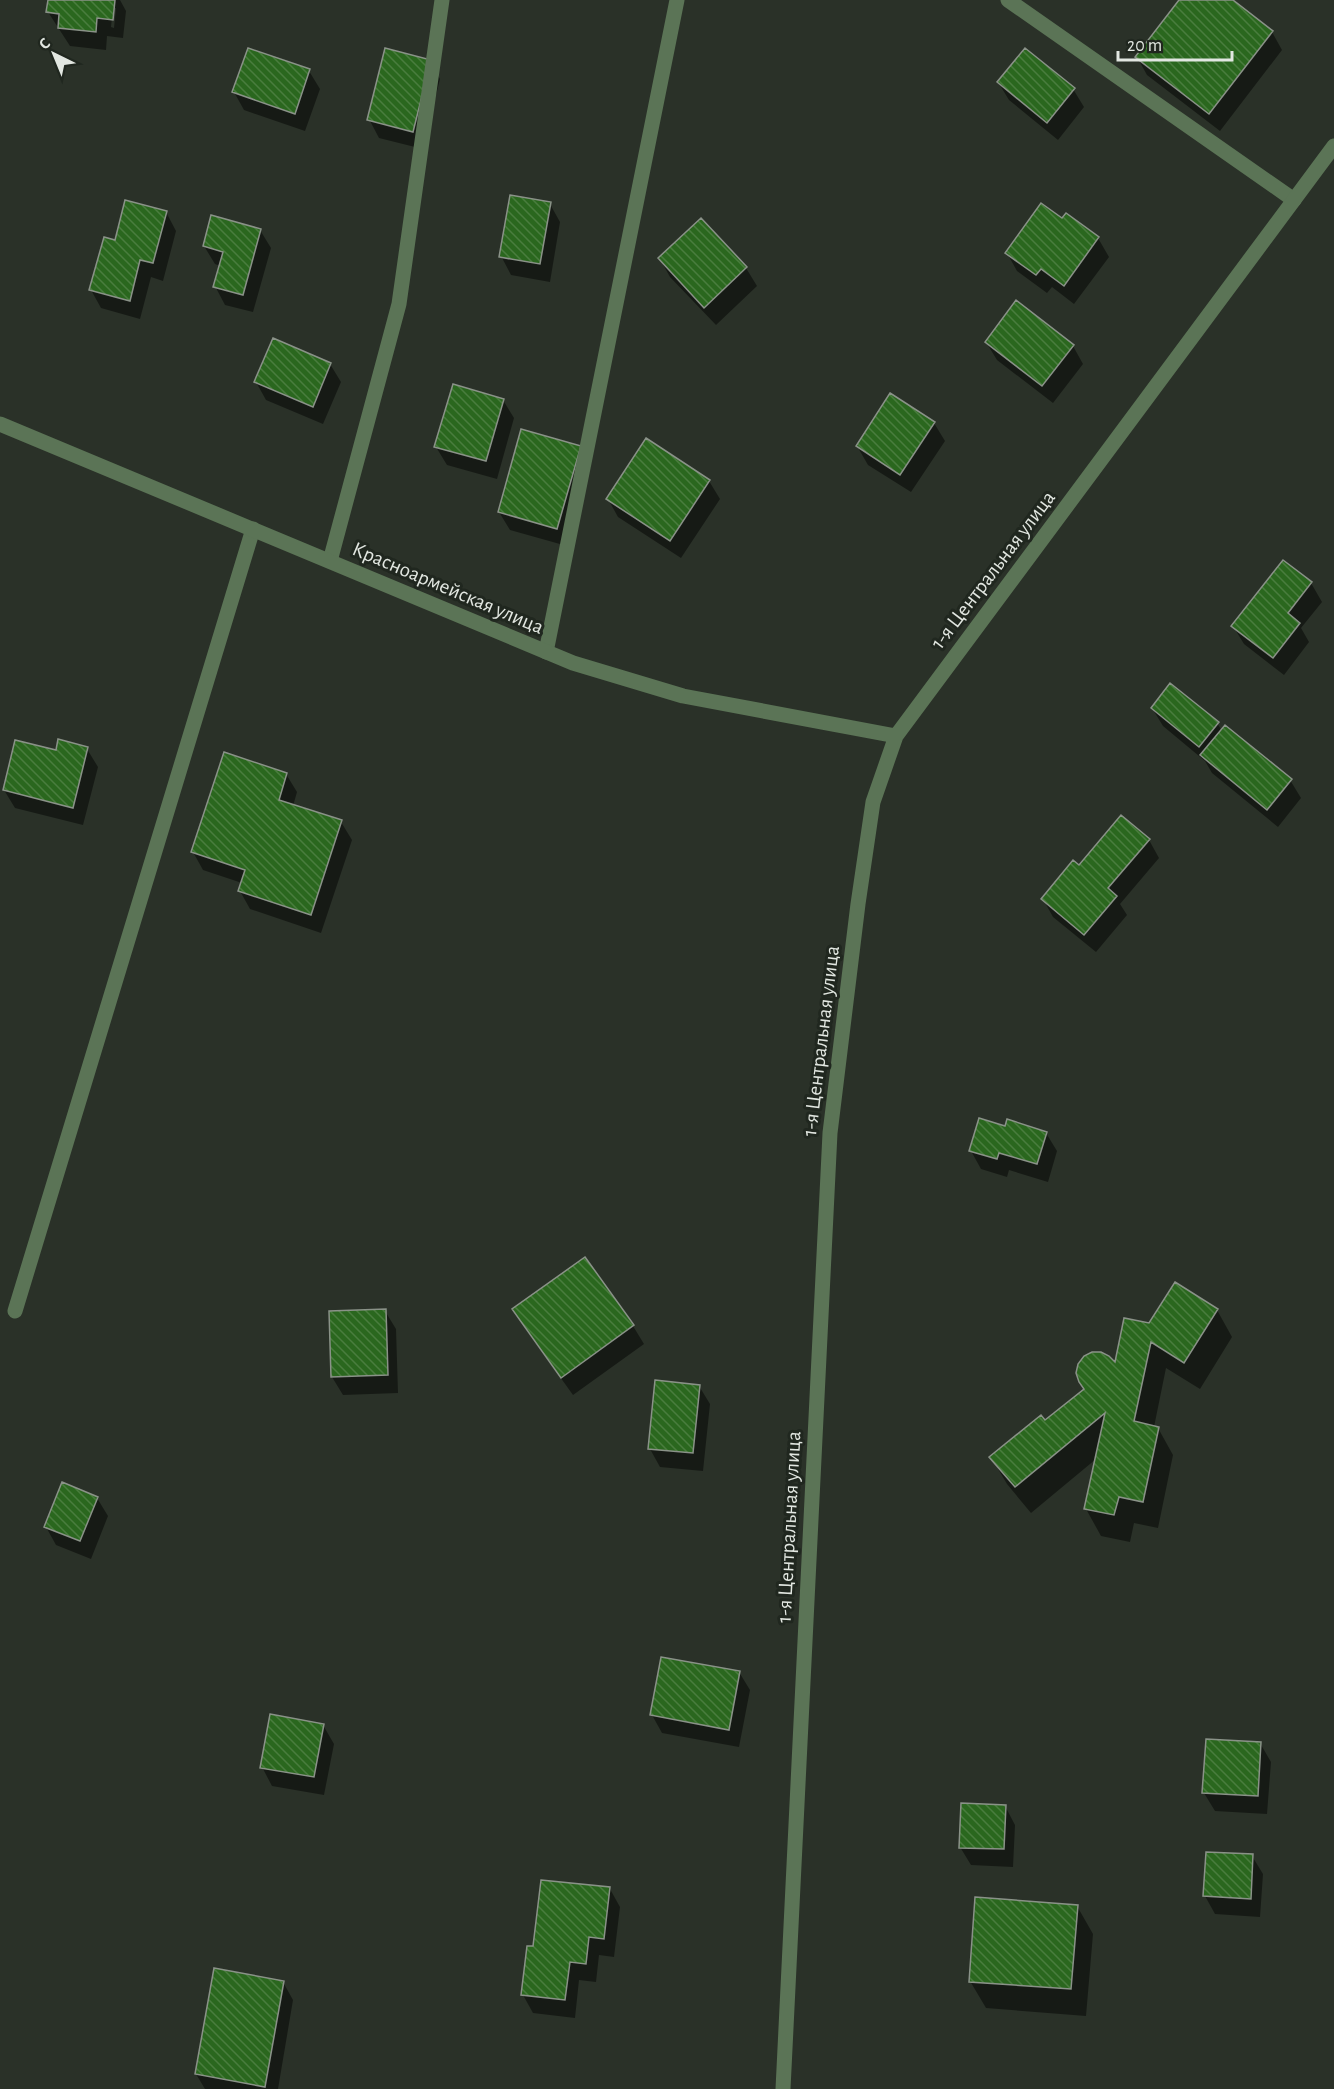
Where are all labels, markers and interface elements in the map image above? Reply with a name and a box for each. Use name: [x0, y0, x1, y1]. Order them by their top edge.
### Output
north arrow: [24, 24, 84, 84]
scale bar: [1118, 24, 1232, 62]
text: С: [36, 35, 53, 53]
text: 20 m: [1127, 37, 1162, 55]
street label: 1-я Центральная улица: [927, 487, 1059, 653]
street label: Красноармейская улица: [349, 538, 547, 638]
street label: 1-я Центральная улица: [799, 944, 843, 1138]
street label: 1-я Центральная улица: [773, 1430, 805, 1623]

